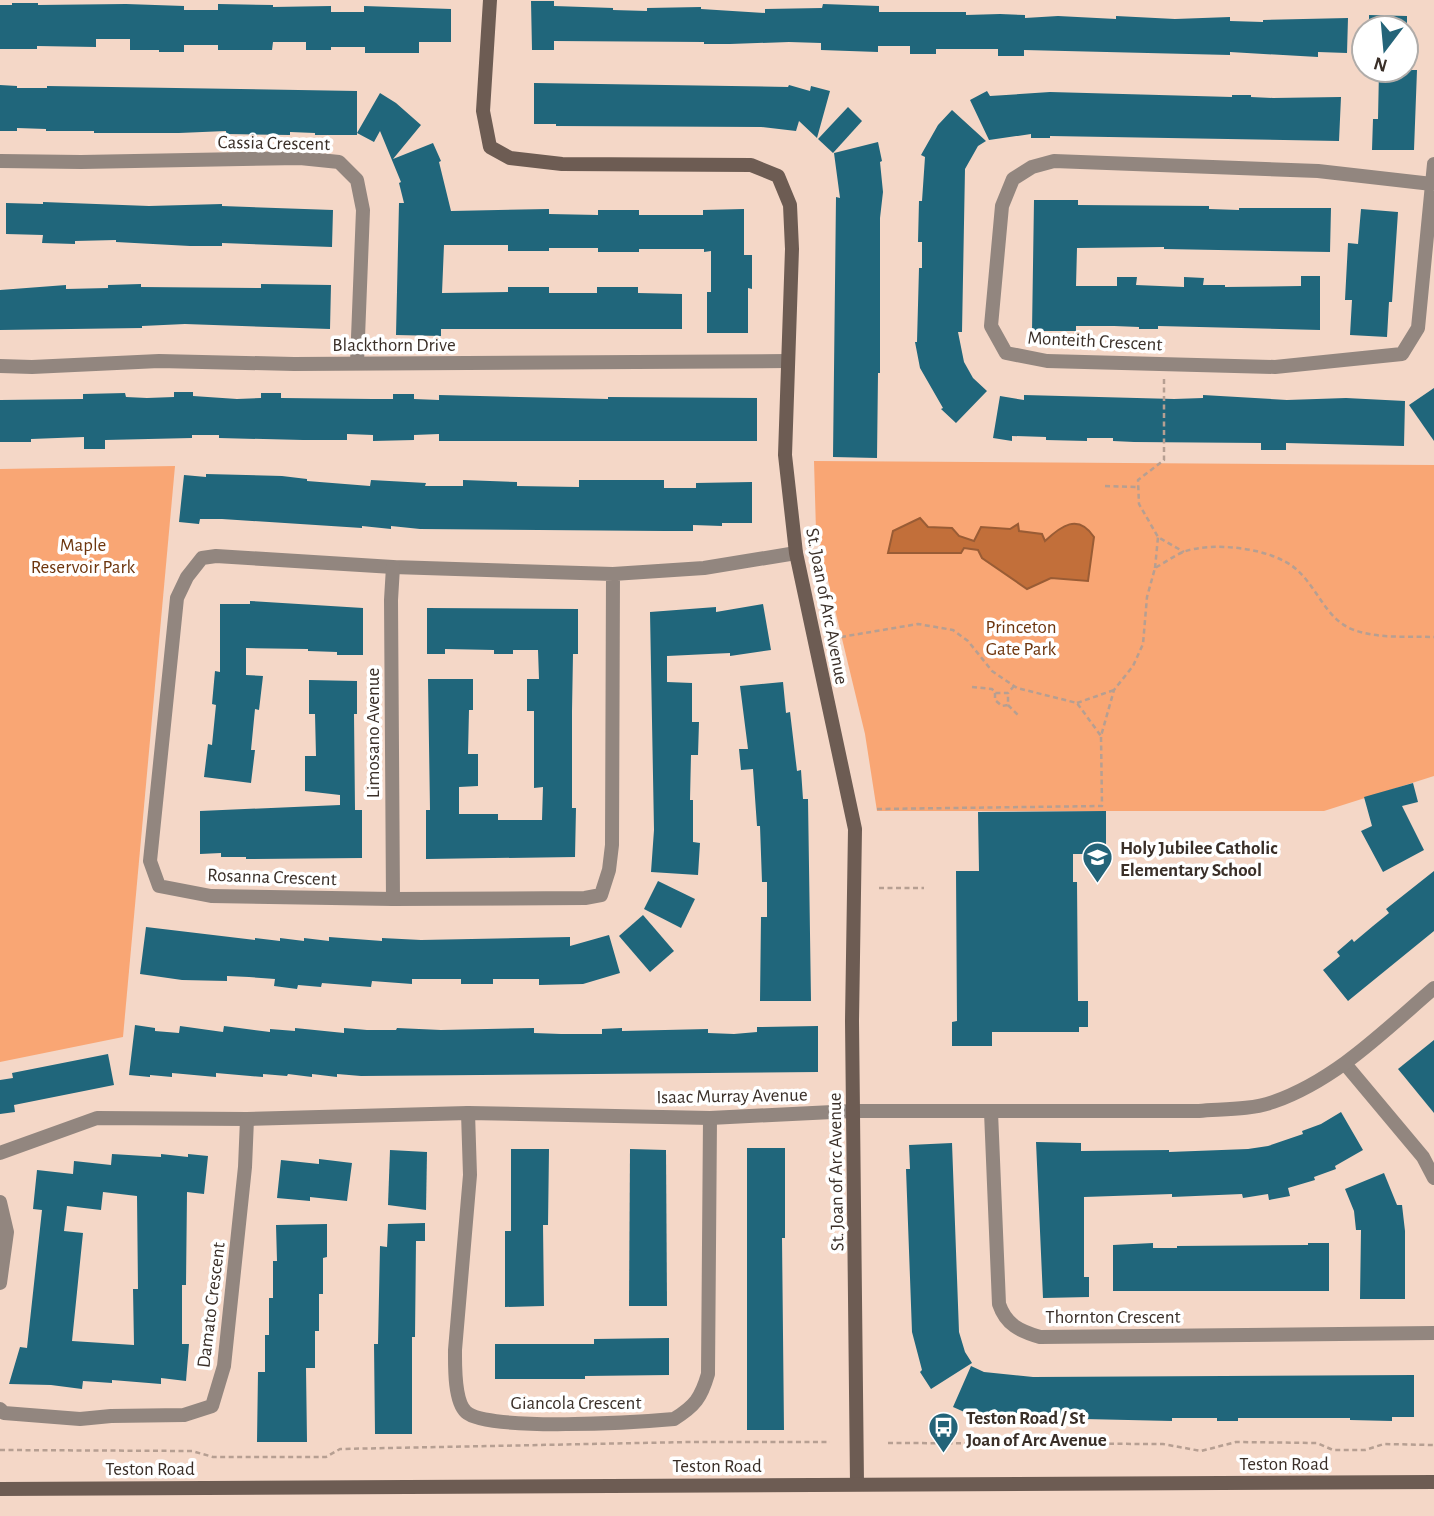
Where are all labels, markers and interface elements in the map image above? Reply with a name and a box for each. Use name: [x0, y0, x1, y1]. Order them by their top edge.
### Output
north arrow: [1350, 14, 1420, 84]
text: N: [1372, 53, 1390, 75]
street label: Cassia Crescent: [218, 133, 330, 154]
street label: Monteith Crescent: [1027, 328, 1163, 355]
street label: Blackthorn Drive: [332, 336, 456, 355]
street label: St. Joan of Arc Avenue: [802, 526, 851, 686]
park label: Maple Reservoir Park: [31, 536, 136, 577]
park label: Princeton Gate Park: [986, 618, 1057, 659]
street label: Limosano Avenue: [364, 668, 383, 798]
place label: Holy Jubilee Catholic Elementary School: [1120, 839, 1278, 880]
school or university icon: Holy Jubilee Catholic Elementary School: [1080, 841, 1114, 885]
street label: Rosanna Crescent: [207, 866, 337, 889]
street label: Isaac Murray Avenue: [656, 1086, 808, 1107]
street label: St. Joan of Arc Avenue: [826, 1092, 847, 1252]
street label: Damato Crescent: [194, 1241, 229, 1369]
street label: Thornton Crescent: [1045, 1308, 1181, 1327]
street label: Giancola Crescent: [511, 1394, 642, 1413]
place label: Teston Road / St Joan of Arc Avenue: [966, 1409, 1107, 1450]
bus stop icon: Teston Road / St Joan of Arc Avenue: [926, 1411, 960, 1455]
street label: Teston Road: [1239, 1455, 1329, 1474]
street label: Teston Road: [672, 1457, 762, 1476]
street label: Teston Road: [105, 1460, 195, 1479]

